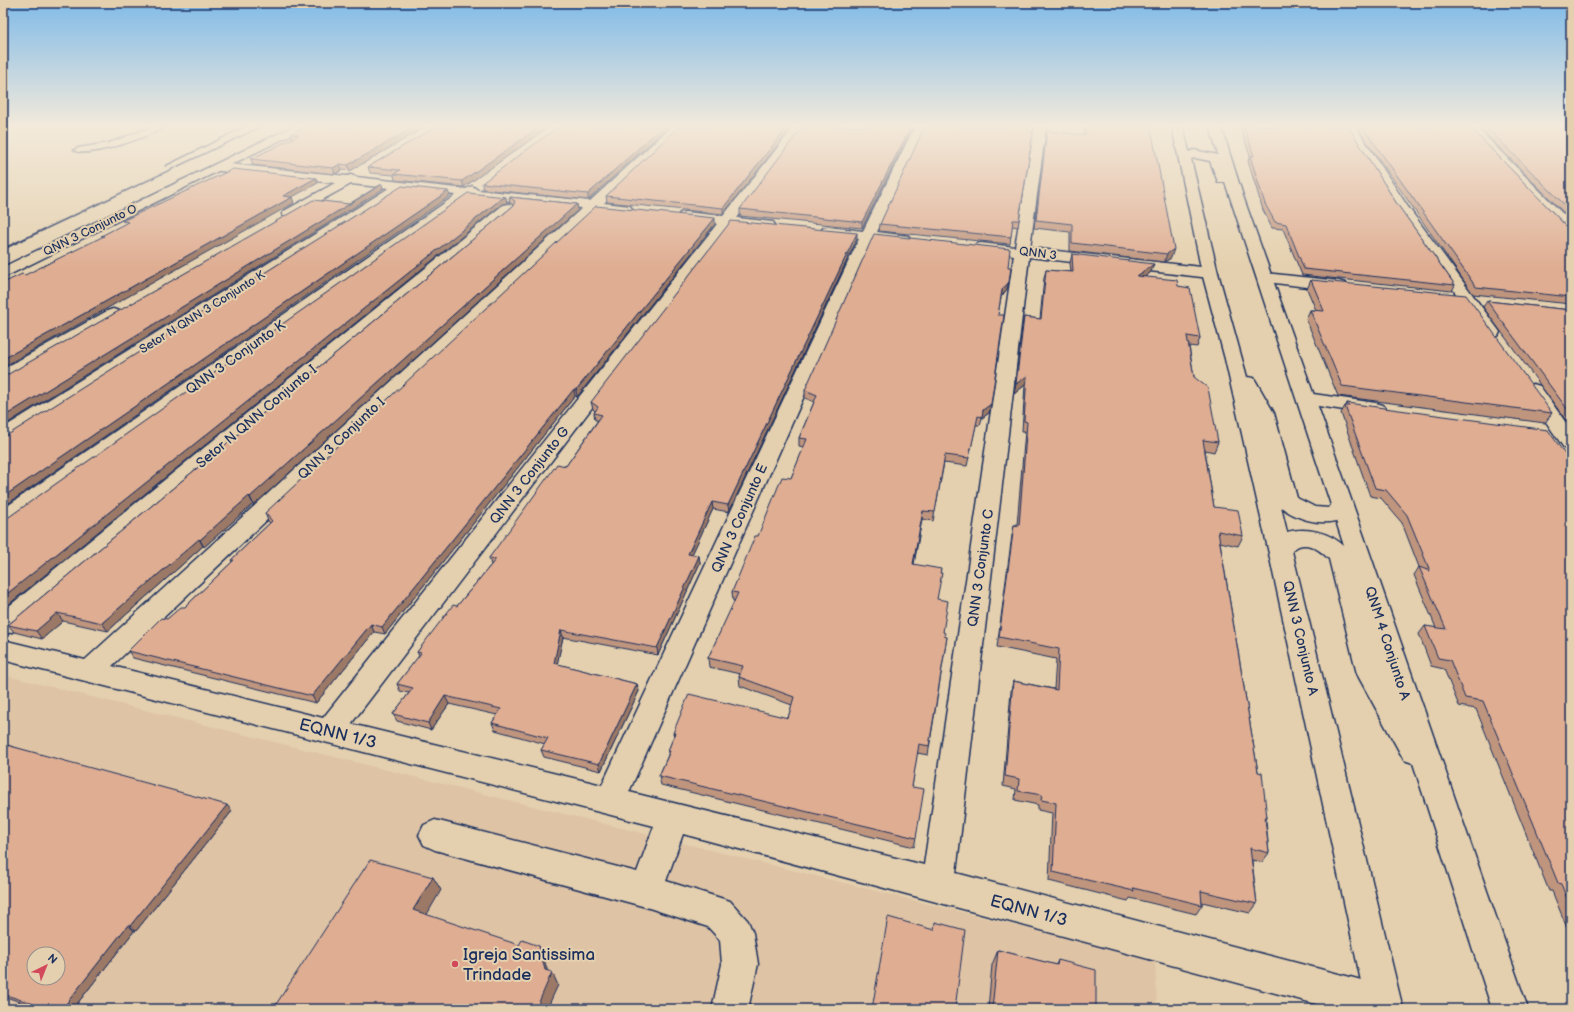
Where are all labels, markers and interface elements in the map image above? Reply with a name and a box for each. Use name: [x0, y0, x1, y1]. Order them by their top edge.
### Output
street label: QNN 3 Conjunto O: [41, 201, 139, 260]
street label: QNN 3: [1018, 244, 1058, 263]
street label: Setor N QNN 3 Conjunto K: [137, 267, 267, 357]
street label: QNN 3 Conjunto K: [182, 316, 288, 398]
street label: Setor N QNN Conjunto I: [193, 361, 320, 472]
street label: QNN 3 Conjunto I: [294, 394, 388, 483]
street label: QNN 3 Conjunto G: [486, 423, 573, 527]
street label: QNN 3 Conjunto E: [708, 461, 771, 575]
street label: QNN 3 Conjunto C: [964, 508, 997, 628]
street label: QNN 3 Conjunto A: [1279, 579, 1322, 698]
street label: QNM 4 Conjunto A: [1361, 584, 1414, 703]
street label: EQNN 1/3: [297, 715, 379, 753]
street label: EQNN 1/3: [988, 891, 1070, 931]
place label: Igreja Santissima Trindade: [463, 945, 595, 985]
north arrow: [26, 946, 66, 986]
text: N: [45, 951, 60, 967]
marker: Igreja Santissima Trindade: [450, 959, 460, 969]

